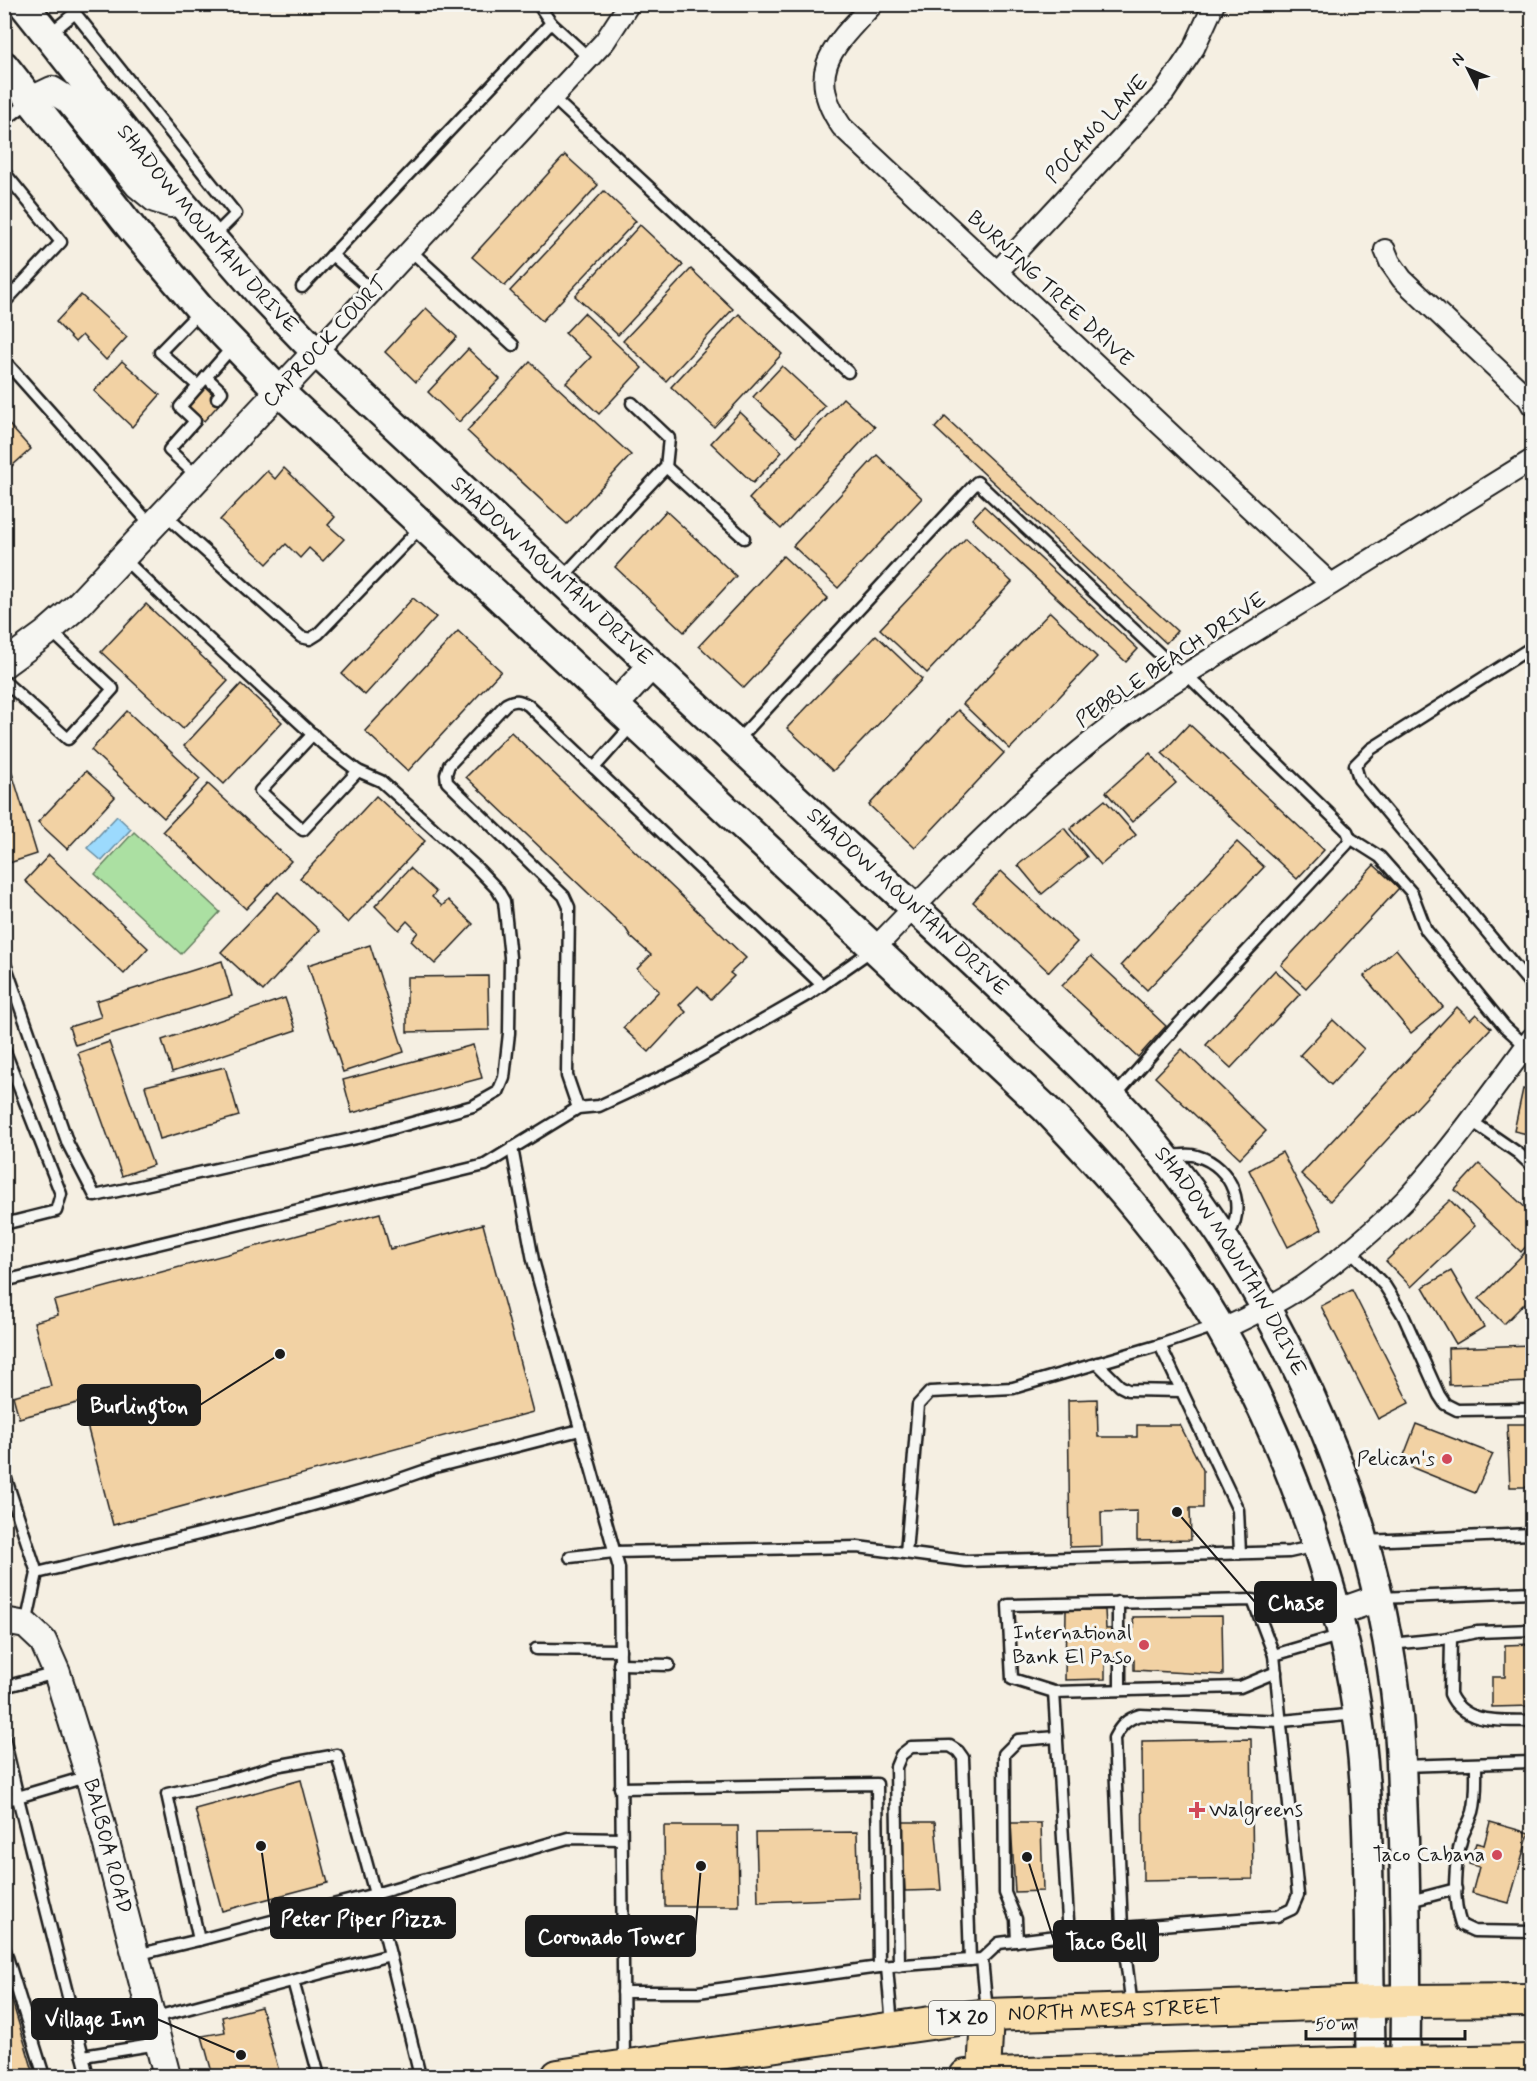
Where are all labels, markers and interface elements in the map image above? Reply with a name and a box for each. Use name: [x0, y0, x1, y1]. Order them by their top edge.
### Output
north arrow: [1438, 39, 1498, 99]
text: N: [1447, 49, 1469, 71]
street label: POCANO LANE: [1039, 68, 1155, 190]
street label: SHADOW MOUNTAIN DRIVE: [110, 119, 305, 339]
street label: BURNING TREE DRIVE: [961, 204, 1139, 374]
street label: CAPROCK COURT: [257, 269, 394, 414]
street label: SHADOW MOUNTAIN DRIVE: [445, 470, 659, 672]
street label: PEBBLE BEACH DRIVE: [1070, 586, 1272, 734]
street label: SHADOW MOUNTAIN DRIVE: [800, 801, 1015, 1003]
street label: SHADOW MOUNTAIN DRIVE: [1148, 1141, 1313, 1381]
callout: Burlington: [78, 1385, 200, 1425]
text: Burlington: [90, 1393, 188, 1425]
place label: Pelican's: [1357, 1445, 1435, 1473]
marker: Pelican's: [1440, 1452, 1454, 1466]
callout: Chase: [1255, 1582, 1336, 1622]
text: Chase: [1267, 1590, 1325, 1618]
place label: International Bank El Paso: [1012, 1619, 1132, 1671]
marker: International Bank El Paso: [1137, 1638, 1151, 1652]
street label: BALBOA ROAD: [76, 1776, 138, 1917]
place label: Walgreens: [1209, 1796, 1303, 1825]
marker: Walgreens: [1190, 1803, 1204, 1817]
place label: Taco Cabana: [1372, 1841, 1485, 1869]
marker: Taco Cabana: [1490, 1848, 1504, 1862]
callout: Peter Piper Pizza: [271, 1898, 455, 1938]
text: Peter Piper Pizza: [280, 1906, 446, 1934]
callout: Coronado Tower: [526, 1916, 695, 1956]
callout: Taco Bell: [1054, 1921, 1158, 1961]
text: Coronado Tower: [538, 1924, 685, 1952]
text: Taco Bell: [1065, 1929, 1147, 1957]
street label: NORTH MESA STREET: [1007, 1993, 1222, 2028]
callout: Village Inn: [32, 1999, 157, 2039]
road number: TX 20: [929, 2001, 995, 2035]
scale bar: [1306, 2003, 1465, 2041]
text: Village Inn: [45, 2006, 145, 2035]
text: 50 m: [1315, 2013, 1355, 2037]

